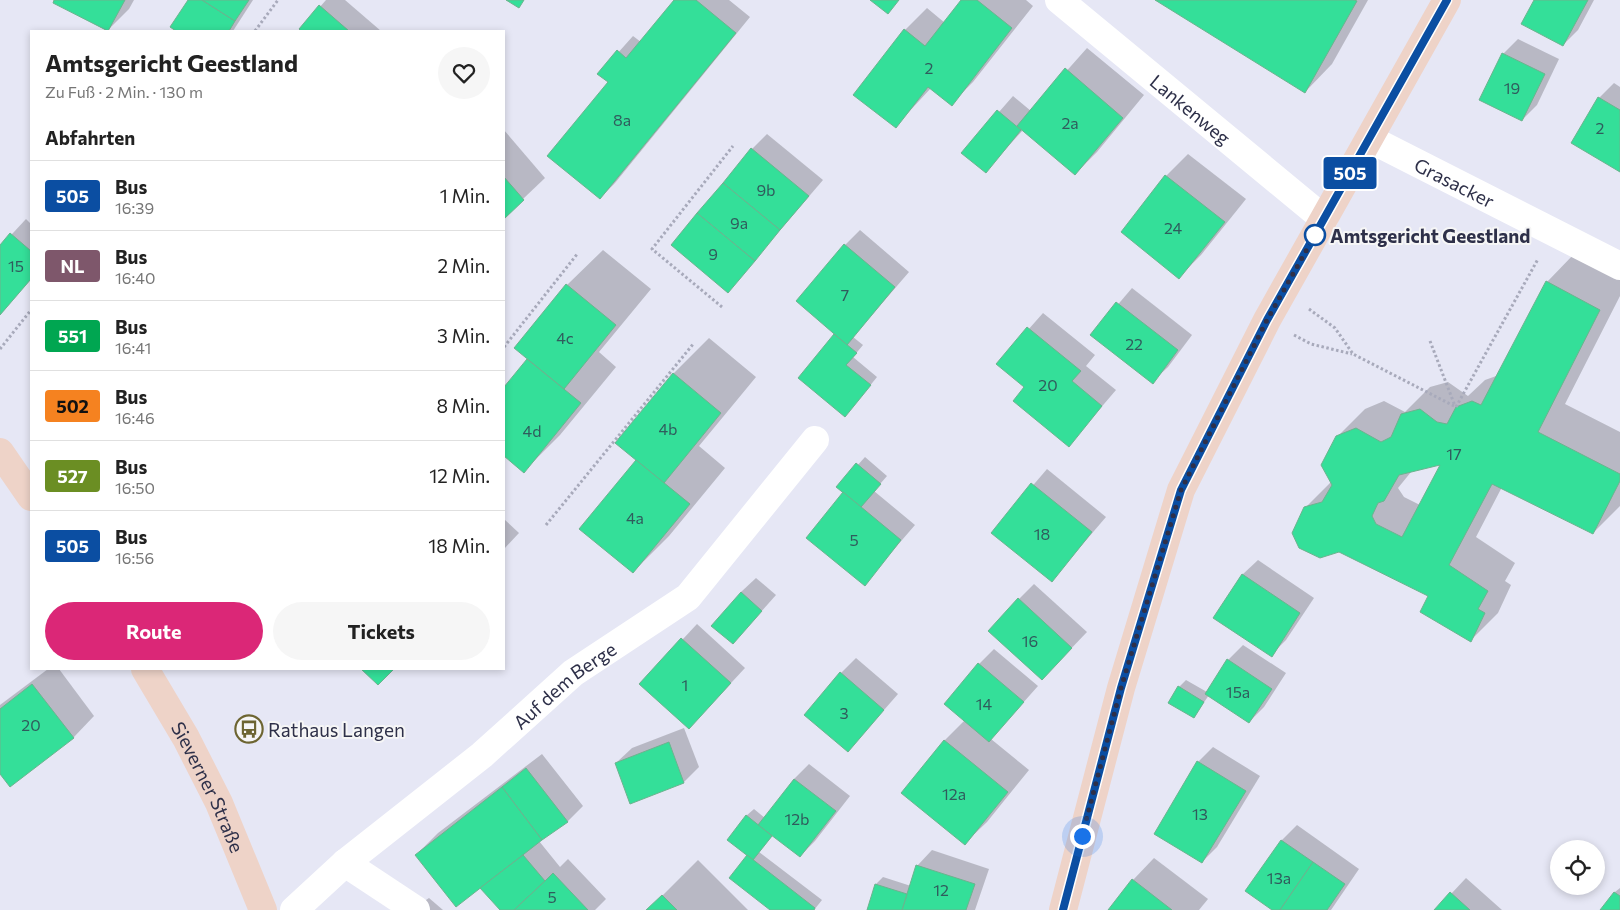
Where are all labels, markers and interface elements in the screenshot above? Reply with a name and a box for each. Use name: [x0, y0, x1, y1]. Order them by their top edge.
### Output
button: heart: [438, 47, 490, 99]
text: Amtsgericht Geestland: [45, 48, 298, 77]
house number: 2: [925, 58, 934, 77]
street label: Lankenweg: [1146, 69, 1236, 149]
house number: 19: [1504, 78, 1520, 97]
text: Zu Fuß · 2 Min. · 130 m: [45, 82, 203, 101]
house number: 8a: [613, 110, 631, 129]
house number: 2a: [1061, 113, 1079, 132]
house number: 2: [1596, 118, 1605, 137]
text: Abfahrten: [45, 126, 135, 149]
street label: Grasacker: [1411, 152, 1499, 212]
line badge: 505: [1321, 157, 1379, 189]
text: 505: [1334, 162, 1366, 184]
text: Bus: [115, 175, 147, 198]
house number: 9b: [756, 180, 776, 199]
text: 1 Min.: [440, 184, 490, 207]
text: 505: [56, 185, 89, 207]
text: 16:39: [115, 198, 154, 217]
house number: 9a: [730, 213, 748, 232]
house number: 24: [1164, 218, 1182, 237]
marker: Amtsgericht Geestland: [1304, 224, 1326, 246]
place label: Amtsgericht Geestland: [1330, 224, 1530, 247]
house number: 9: [708, 244, 718, 263]
text: Bus: [115, 245, 147, 268]
text: 2 Min.: [437, 254, 490, 277]
text: NL: [61, 255, 84, 277]
house number: 15: [8, 256, 24, 275]
text: 16:40: [115, 268, 155, 287]
house number: 7: [841, 285, 849, 304]
text: Bus: [115, 315, 147, 338]
text: 3 Min.: [437, 324, 490, 347]
text: 551: [58, 325, 87, 347]
house number: 4c: [556, 328, 574, 347]
house number: 22: [1125, 334, 1143, 353]
text: 16:41: [115, 338, 151, 357]
house number: 20: [1038, 375, 1058, 394]
text: Bus: [115, 385, 147, 408]
text: 8 Min.: [436, 394, 490, 417]
text: 502: [56, 395, 89, 417]
text: 16:46: [115, 408, 155, 427]
house number: 4b: [658, 419, 678, 438]
house number: 4d: [523, 421, 541, 440]
house number: 17: [1446, 444, 1462, 463]
text: Bus: [115, 455, 147, 478]
text: 12 Min.: [429, 464, 490, 487]
text: 527: [57, 465, 88, 487]
text: 16:50: [115, 478, 155, 497]
house number: 4a: [626, 508, 644, 527]
house number: 18: [1034, 524, 1050, 543]
text: Bus: [115, 525, 147, 548]
house number: 5: [849, 530, 859, 549]
text: 18 Min.: [428, 534, 490, 557]
text: 505: [56, 535, 89, 557]
text: 16:56: [115, 548, 154, 567]
button: Route: [45, 602, 263, 660]
button: Tickets: [273, 602, 490, 660]
house number: 16: [1022, 631, 1038, 650]
street label: Auf dem Berge: [508, 637, 620, 733]
house number: 1: [682, 675, 688, 694]
house number: 15a: [1226, 682, 1250, 701]
house number: 14: [976, 694, 993, 713]
house number: 3: [839, 703, 849, 722]
bus stop icon: Rathaus Langen: [234, 714, 264, 744]
house number: 20: [21, 715, 41, 734]
street label: Sieverner Straße: [167, 717, 249, 856]
place label: Rathaus Langen: [268, 718, 405, 741]
house number: 12a: [942, 784, 966, 803]
house number: 13: [1192, 804, 1208, 823]
house number: 12b: [784, 809, 810, 828]
your location: [1070, 824, 1095, 849]
map controls: [1550, 840, 1605, 895]
button: locate: [1550, 840, 1605, 895]
house number: 13a: [1267, 868, 1291, 887]
house number: 12: [933, 880, 949, 899]
house number: 5: [547, 887, 557, 906]

